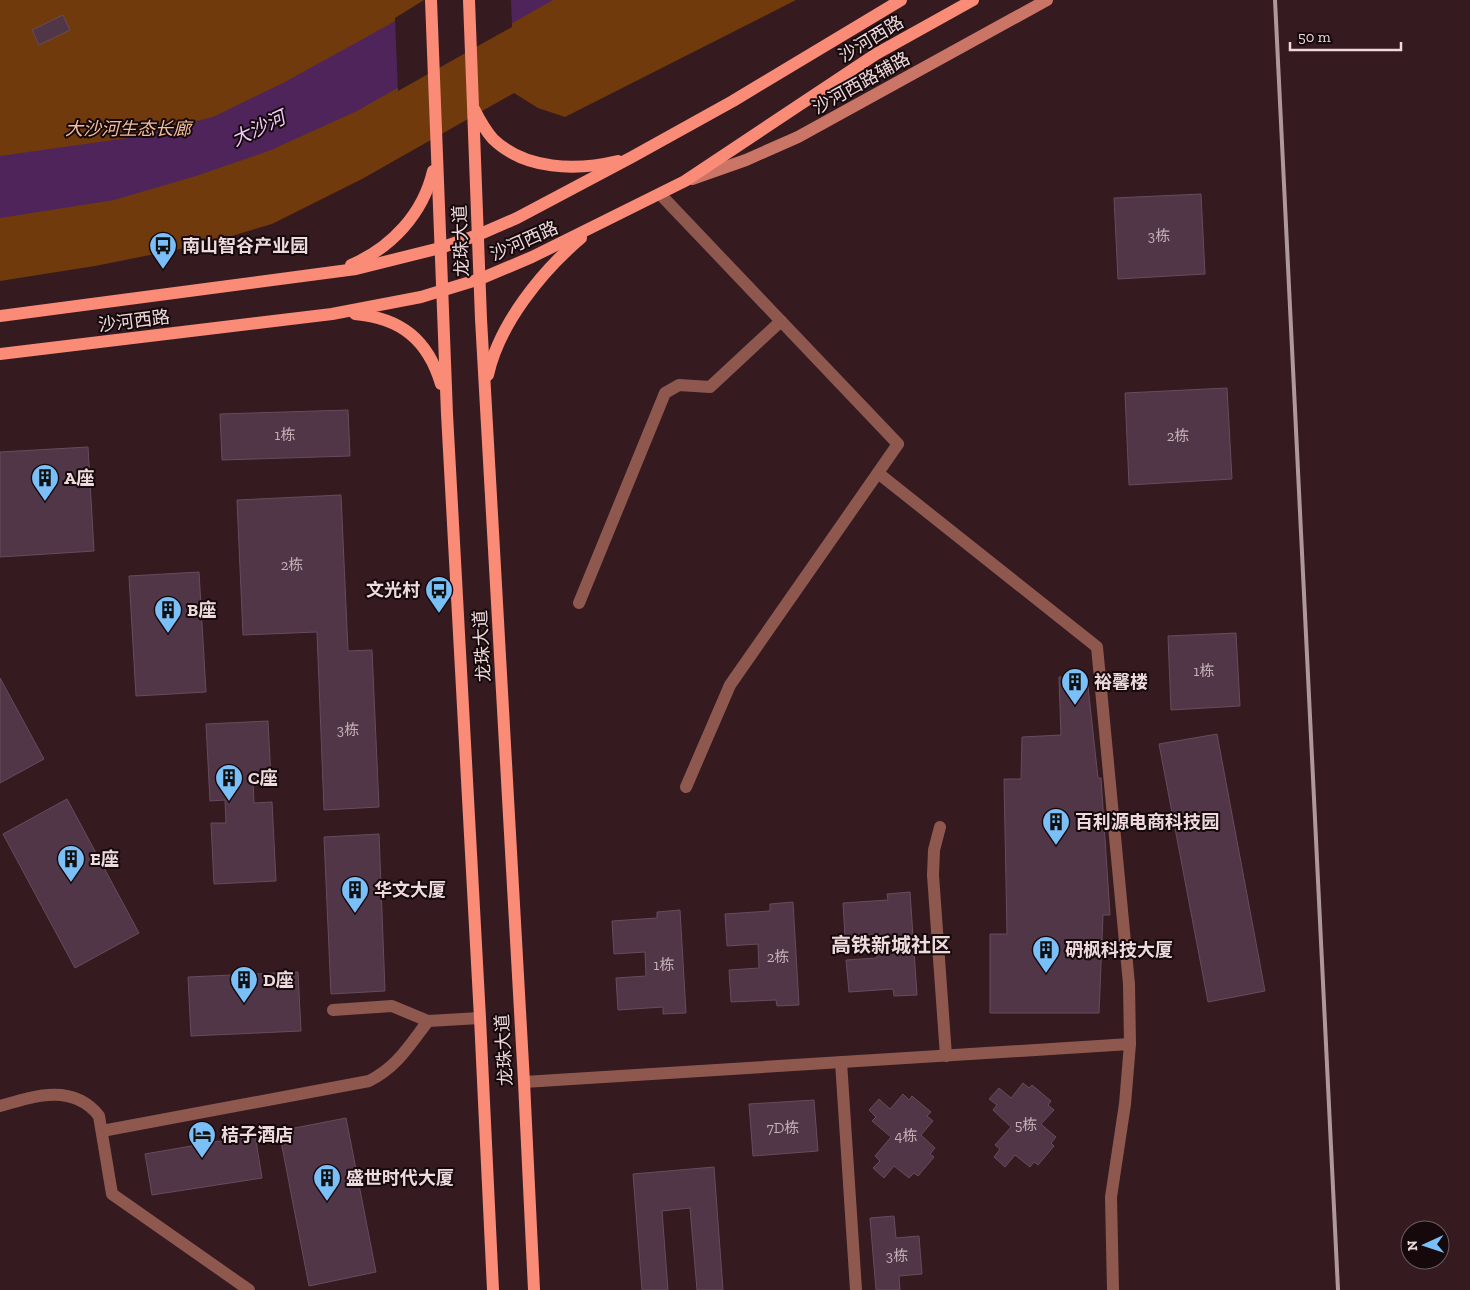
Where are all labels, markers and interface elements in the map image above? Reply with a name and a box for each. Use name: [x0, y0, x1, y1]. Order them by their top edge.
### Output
street label: 沙河西路: [834, 11, 908, 67]
scale bar: [1290, 20, 1401, 52]
text: 50 m: [1298, 28, 1331, 46]
street label: 沙河西路辅路: [808, 47, 914, 119]
water label: 大沙河: [228, 104, 293, 151]
park label: 大沙河生态长廊: [65, 118, 194, 140]
street label: 龙珠大道: [449, 205, 473, 277]
street label: 沙河西路: [487, 216, 561, 266]
house number: 3栋: [1148, 227, 1170, 245]
bus stop icon: 南山智谷产业园: [148, 231, 178, 270]
place label: 南山智谷产业园: [182, 235, 308, 257]
street label: 沙河西路: [97, 306, 171, 336]
house number: 1栋: [275, 426, 295, 444]
house number: 2栋: [1167, 427, 1189, 445]
building icon: A座: [30, 463, 60, 502]
place label: A座: [64, 467, 94, 489]
house number: 2栋: [281, 556, 303, 574]
bus stop icon: 文光村: [424, 575, 454, 614]
place label: 文光村: [366, 579, 420, 601]
building icon: B座: [153, 595, 183, 634]
place label: B座: [187, 599, 216, 621]
street label: 龙珠大道: [469, 609, 495, 683]
house number: 1栋: [1194, 662, 1214, 680]
building icon: 裕馨楼: [1060, 667, 1090, 706]
place label: 裕馨楼: [1094, 671, 1148, 693]
house number: 3栋: [337, 721, 359, 739]
building icon: C座: [214, 763, 244, 802]
place label: C座: [248, 767, 278, 789]
building icon: 百利源电商科技园: [1041, 807, 1071, 846]
place label: 百利源电商科技园: [1075, 811, 1219, 833]
building icon: E座: [56, 844, 86, 883]
place label: E座: [90, 848, 119, 870]
building icon: 华文大厦: [340, 875, 370, 914]
place label: 华文大厦: [374, 879, 446, 901]
district label: 高铁新城社区: [831, 933, 951, 957]
building icon: 砃枫科技大厦: [1031, 935, 1061, 974]
place label: 砃枫科技大厦: [1065, 939, 1173, 961]
house number: 2栋: [767, 948, 789, 966]
house number: 1栋: [654, 956, 674, 974]
building icon: D座: [229, 965, 259, 1004]
place label: D座: [263, 969, 294, 991]
street label: 龙珠大道: [491, 1013, 517, 1087]
house number: 5栋: [1015, 1116, 1037, 1134]
house number: 7D栋: [767, 1119, 799, 1137]
hotel icon: 桔子酒店: [187, 1120, 217, 1159]
place label: 桔子酒店: [221, 1124, 293, 1146]
house number: 4栋: [894, 1127, 918, 1145]
building icon: 盛世时代大厦: [312, 1163, 342, 1202]
place label: 盛世时代大厦: [346, 1167, 454, 1189]
north arrow: [1400, 1220, 1450, 1270]
text: N: [1404, 1240, 1421, 1251]
house number: 3栋: [886, 1247, 908, 1265]

